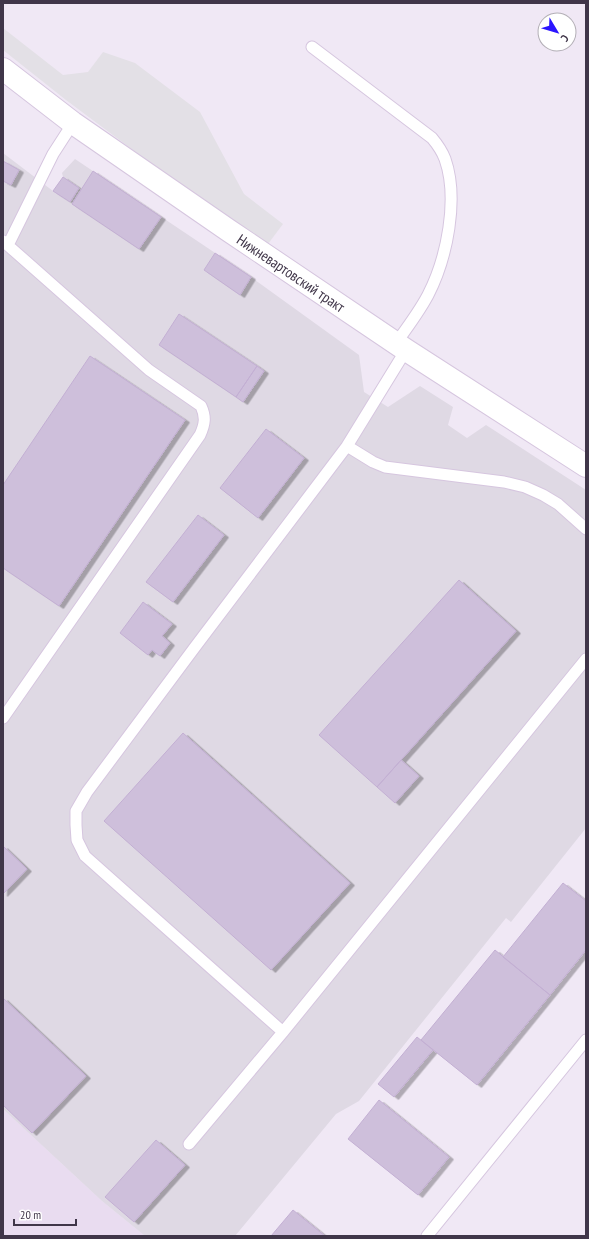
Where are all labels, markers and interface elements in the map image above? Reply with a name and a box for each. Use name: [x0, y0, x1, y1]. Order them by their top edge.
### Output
north arrow: [537, 12, 577, 52]
text: С: [558, 32, 572, 44]
street label: Нижневартовский тракт: [233, 229, 349, 316]
scale bar: [14, 1201, 76, 1227]
text: 20 m: [20, 1207, 41, 1222]

